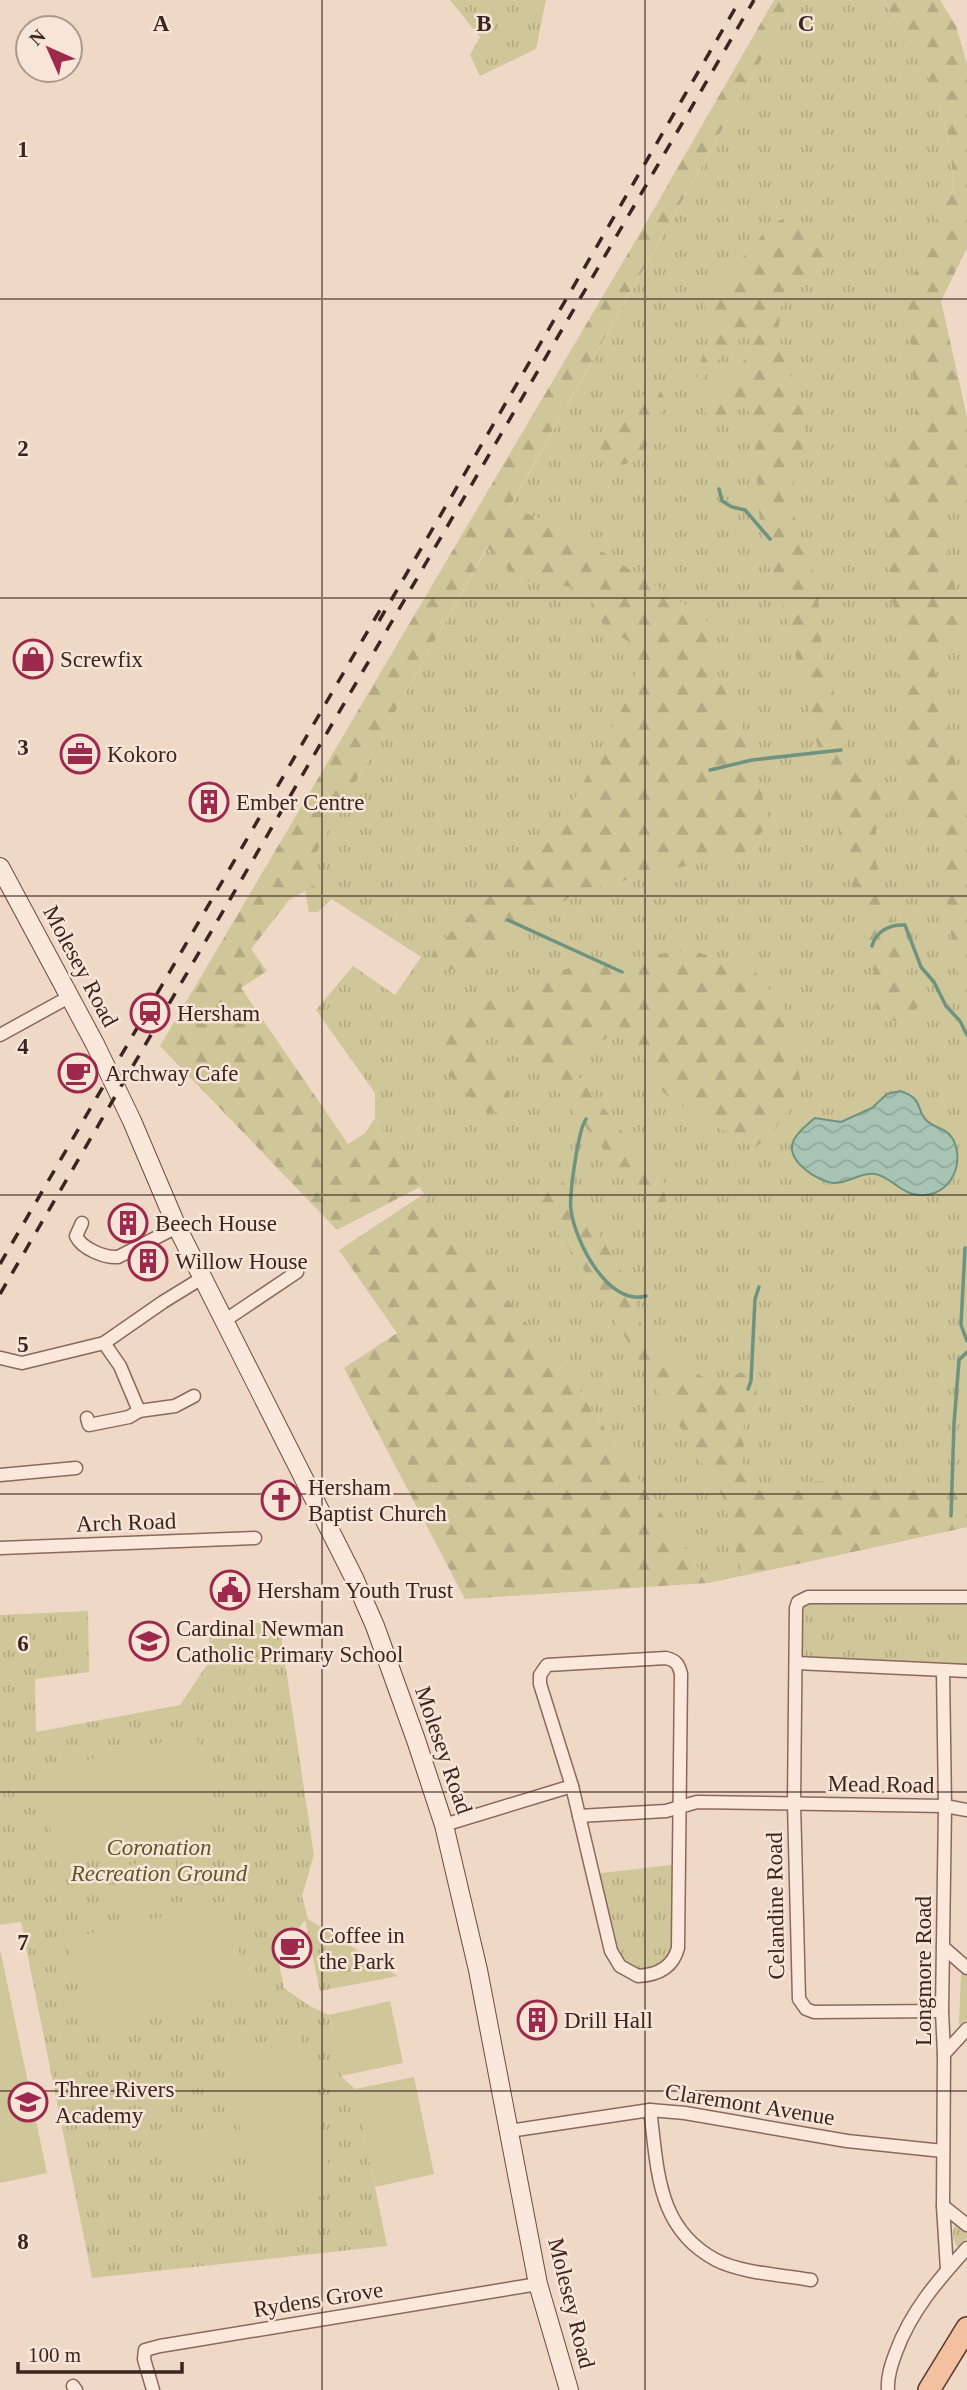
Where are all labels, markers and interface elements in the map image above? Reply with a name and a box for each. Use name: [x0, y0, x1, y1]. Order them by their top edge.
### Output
text: A: [153, 11, 170, 36]
text: B: [476, 11, 492, 36]
text: C: [798, 11, 814, 36]
north arrow: [14, 14, 84, 84]
text: N: [25, 25, 50, 50]
text: 1: [17, 137, 29, 162]
text: 2: [17, 436, 29, 461]
shop icon: Screwfix: [12, 638, 54, 680]
place label: Screwfix: [60, 647, 144, 672]
office icon: Kokoro: [59, 733, 101, 775]
text: 3: [17, 735, 29, 760]
place label: Kokoro: [107, 742, 177, 767]
building icon: Ember Centre: [188, 781, 230, 823]
place label: Ember Centre: [236, 790, 364, 815]
street label: Molesey Road: [38, 901, 123, 1031]
station icon: Hersham: [129, 992, 171, 1034]
place label: Hersham: [177, 1001, 260, 1026]
text: 4: [17, 1034, 29, 1059]
cafe icon: Archway Cafe: [57, 1052, 99, 1094]
place label: Archway Cafe: [105, 1061, 238, 1086]
building icon: Beech House: [107, 1202, 149, 1244]
place label: Beech House: [155, 1211, 277, 1236]
building icon: Willow House: [127, 1240, 169, 1282]
place label: Willow House: [175, 1249, 308, 1274]
text: 5: [17, 1332, 29, 1357]
place label: Hersham Baptist Church: [308, 1475, 447, 1526]
church icon: Hersham Baptist Church: [260, 1479, 302, 1521]
street label: Arch Road: [75, 1508, 177, 1537]
public building icon: Hersham Youth Trust: [209, 1569, 251, 1611]
place label: Hersham Youth Trust: [257, 1578, 454, 1603]
place label: Cardinal Newman Catholic Primary School: [176, 1616, 403, 1667]
school or university icon: Cardinal Newman Catholic Primary School: [128, 1620, 170, 1662]
text: 6: [17, 1631, 29, 1656]
street label: Molesey Road: [410, 1683, 477, 1818]
street label: Mead Road: [827, 1771, 935, 1798]
street label: Celandine Road: [762, 1832, 789, 1980]
park label: Coronation Recreation Ground: [70, 1835, 248, 1886]
street label: Longmore Road: [911, 1895, 936, 2046]
place label: Coffee in the Park: [319, 1923, 405, 1974]
cafe icon: Coffee in the Park: [271, 1927, 313, 1969]
text: 7: [17, 1930, 29, 1955]
building icon: Drill Hall: [516, 1999, 558, 2041]
place label: Drill Hall: [564, 2008, 653, 2033]
place label: Three Rivers Academy: [55, 2077, 174, 2128]
street label: Claremont Avenue: [663, 2079, 837, 2130]
school or university icon: Three Rivers Academy: [7, 2081, 49, 2123]
text: 8: [17, 2229, 29, 2254]
street label: Molesey Road: [543, 2235, 600, 2371]
street label: Rydens Grove: [251, 2277, 385, 2322]
scale bar: [18, 2330, 182, 2374]
text: 100 m: [28, 2343, 81, 2367]

